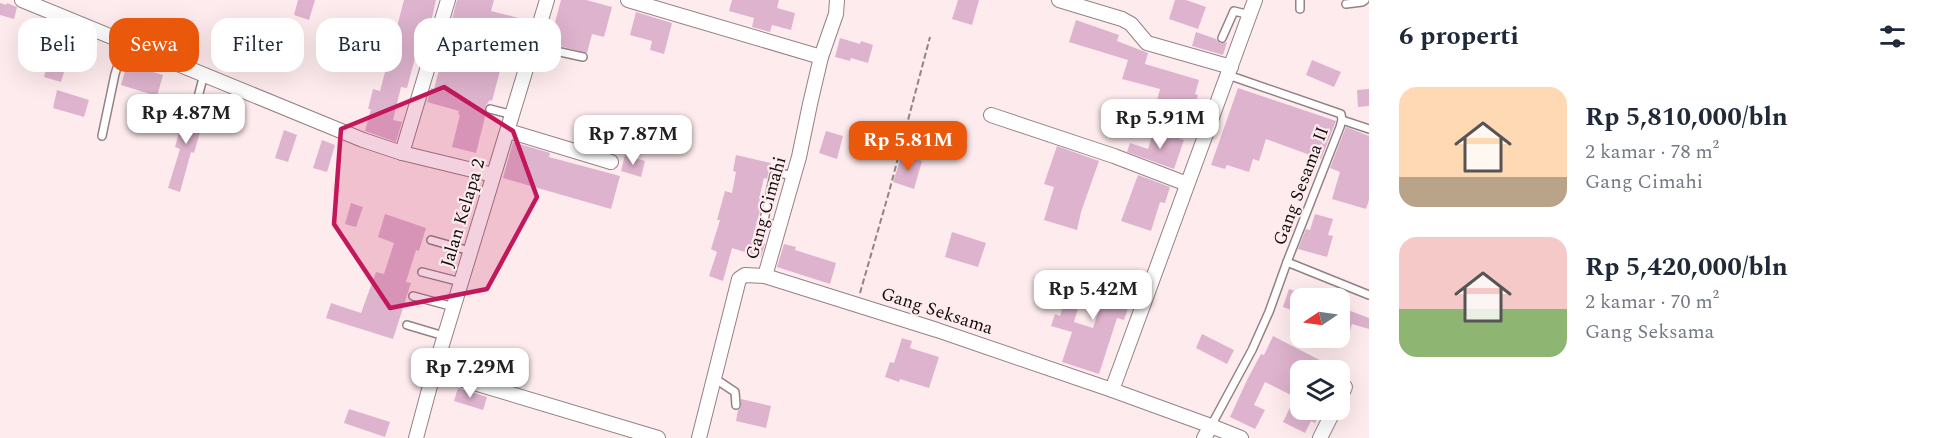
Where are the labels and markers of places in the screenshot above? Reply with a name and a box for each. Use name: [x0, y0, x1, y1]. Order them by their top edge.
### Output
pin: Rp 4.87M: [124, 94, 248, 145]
pin: Rp 5.91M: [1098, 99, 1222, 150]
pin: Rp 7.87M: [571, 115, 695, 166]
pin: Rp 5.81M: [846, 121, 970, 172]
pin: Rp 5.42M: [1031, 270, 1155, 321]
pin: Rp 7.29M: [408, 348, 532, 399]

